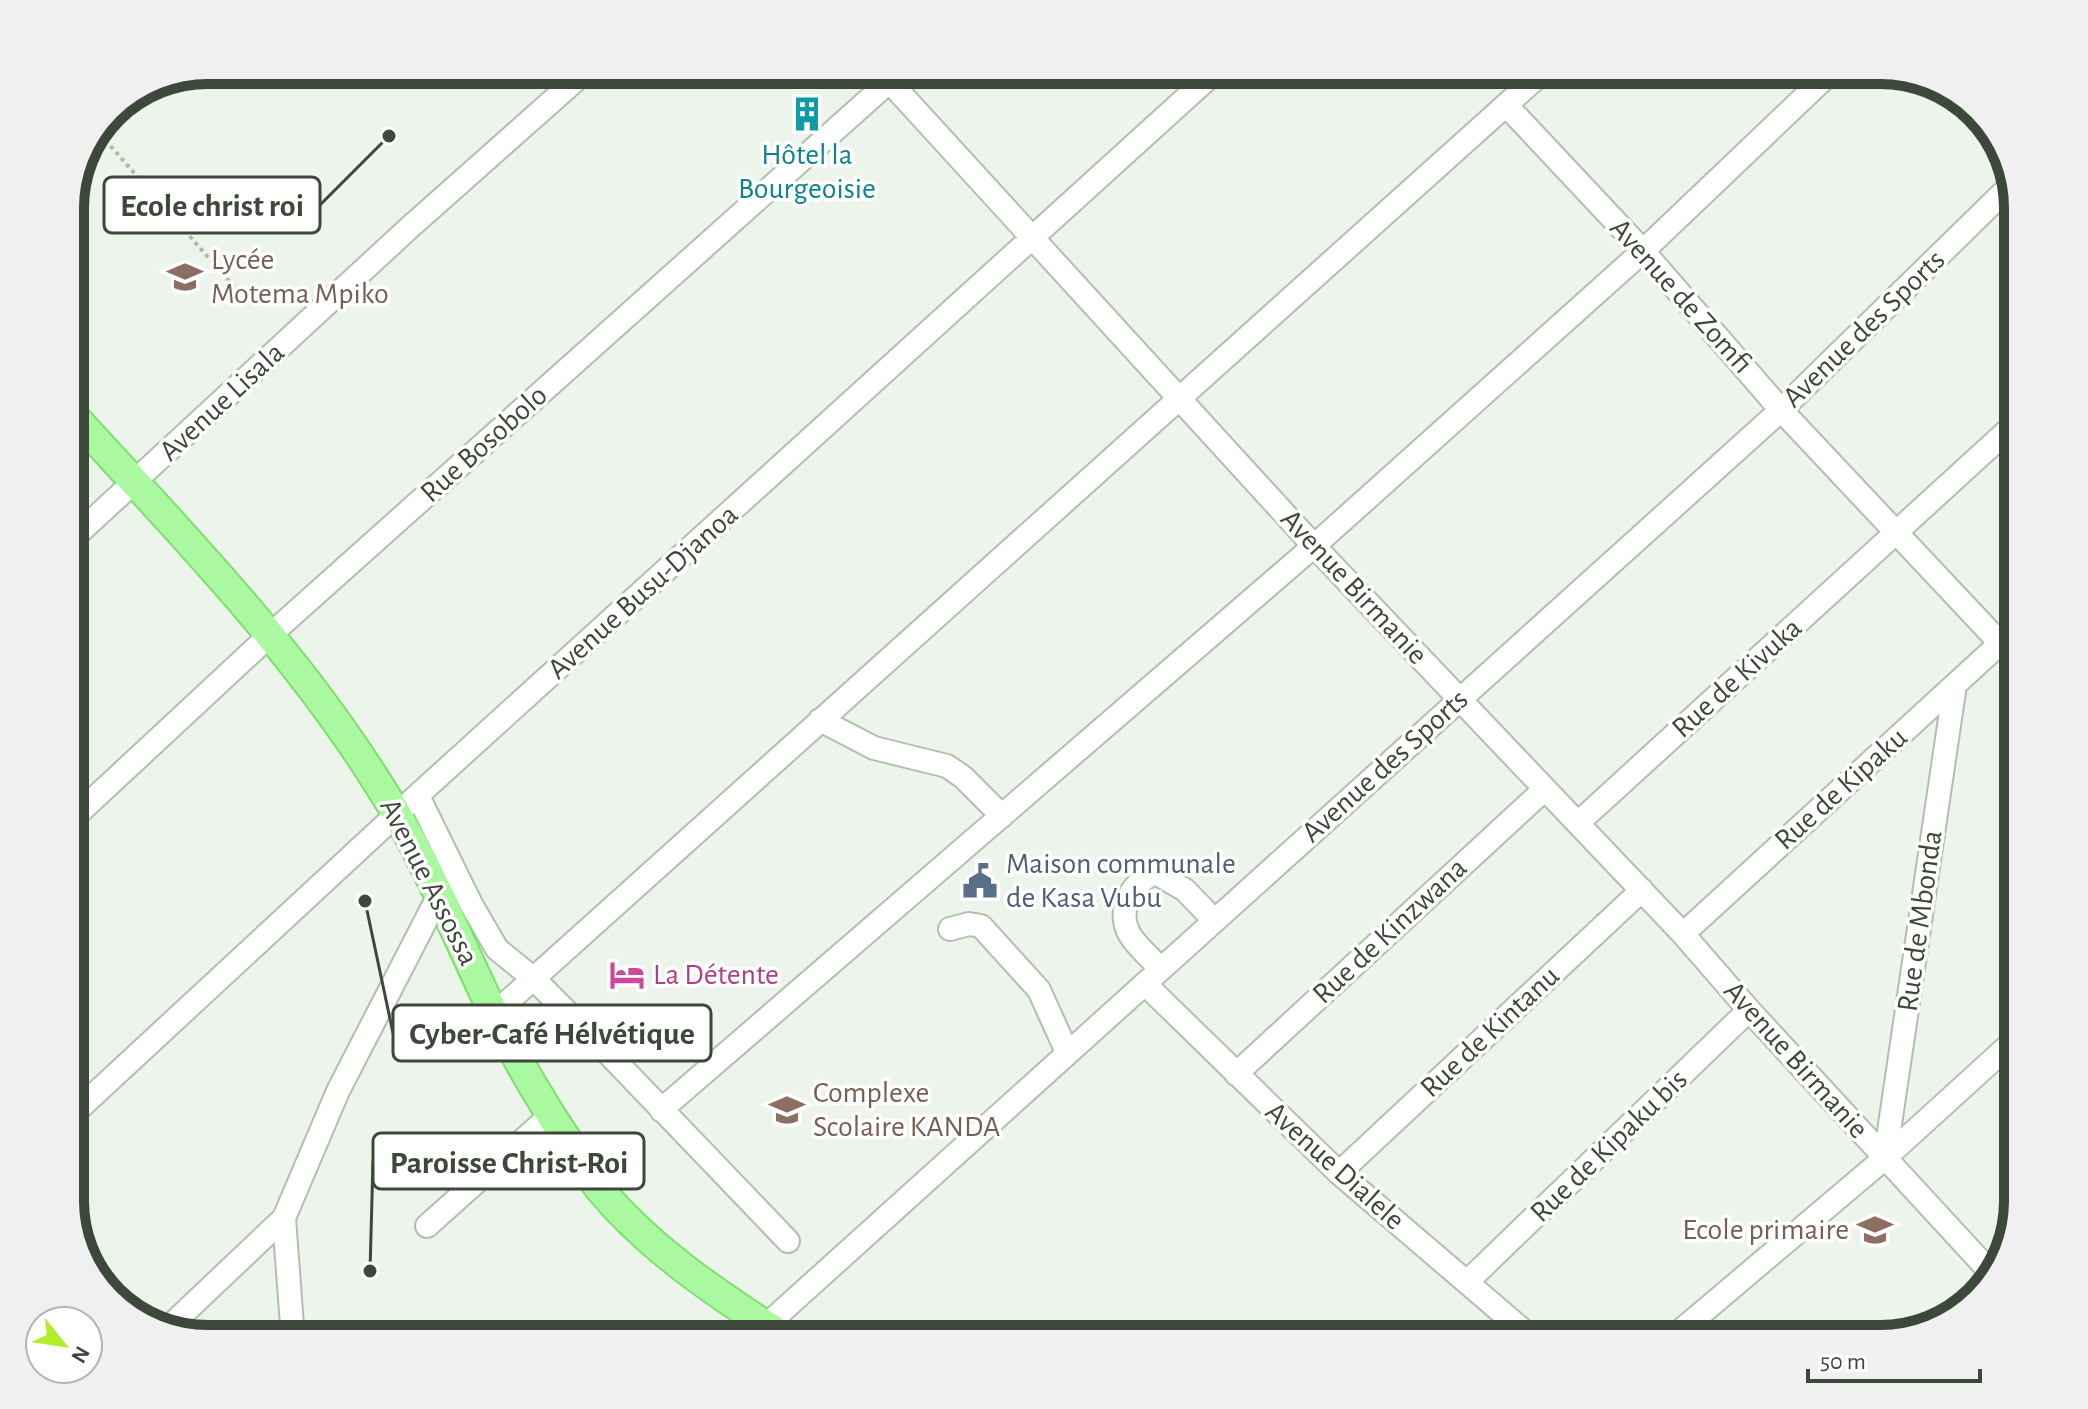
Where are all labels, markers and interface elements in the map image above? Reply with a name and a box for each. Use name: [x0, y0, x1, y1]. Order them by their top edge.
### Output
building icon: Hôtel la Bourgeoisie: [788, 95, 826, 133]
place label: Hôtel la Bourgeoisie: [738, 140, 876, 204]
callout: Ecole christ roi: [104, 177, 320, 233]
text: Ecole christ roi: [120, 190, 304, 222]
street label: Avenue de Zomfi: [1604, 213, 1758, 379]
place label: Lycée Motema Mpiko: [211, 245, 389, 309]
street label: Avenue des Sports: [1777, 245, 1951, 413]
school or university icon: Lycée Motema Mpiko: [166, 258, 204, 296]
street label: Avenue Lisala: [154, 337, 290, 467]
street label: Rue Bosobolo: [415, 380, 553, 508]
street label: Avenue Busu-Djanoa: [542, 499, 744, 685]
street label: Avenue Birmanie: [1275, 504, 1433, 670]
street label: Rue de Kivuka: [1666, 612, 1808, 744]
street label: Avenue des Sports: [1296, 684, 1474, 848]
street label: Rue de Kipaku: [1769, 722, 1913, 856]
street label: Avenue Assossa: [374, 794, 484, 970]
street label: Rue de Mbonda: [1892, 828, 1948, 1014]
place label: Maison communale de Kasa Vubu: [1006, 849, 1236, 913]
street label: Rue de Kinzwana: [1307, 852, 1473, 1010]
public building icon: Maison communale de Kasa Vubu: [961, 862, 999, 900]
hotel icon: La Détente: [608, 956, 646, 994]
place label: La Détente: [653, 960, 779, 990]
street label: Rue de Kintanu: [1415, 961, 1565, 1103]
street label: Avenue Birmanie: [1718, 976, 1874, 1144]
callout: Cyber-Café Hélvétique: [393, 1005, 711, 1061]
text: Cyber-Café Hélvétique: [409, 1018, 695, 1050]
street label: Rue de Kipaku bis: [1525, 1064, 1693, 1228]
place label: Complexe Scolaire KANDA: [813, 1078, 1000, 1142]
school or university icon: Complexe Scolaire KANDA: [768, 1091, 806, 1129]
street label: Avenue Dialele: [1260, 1096, 1410, 1236]
callout: Paroisse Christ-Roi: [373, 1133, 644, 1189]
text: Paroisse Christ-Roi: [390, 1147, 628, 1179]
school or university icon: Ecole primaire: [1856, 1211, 1894, 1249]
place label: Ecole primaire: [1682, 1215, 1849, 1245]
north arrow: [24, 1305, 104, 1385]
scale bar: [1808, 1333, 1980, 1383]
text: N: [67, 1342, 94, 1367]
text: 50 m: [1820, 1350, 1866, 1374]

